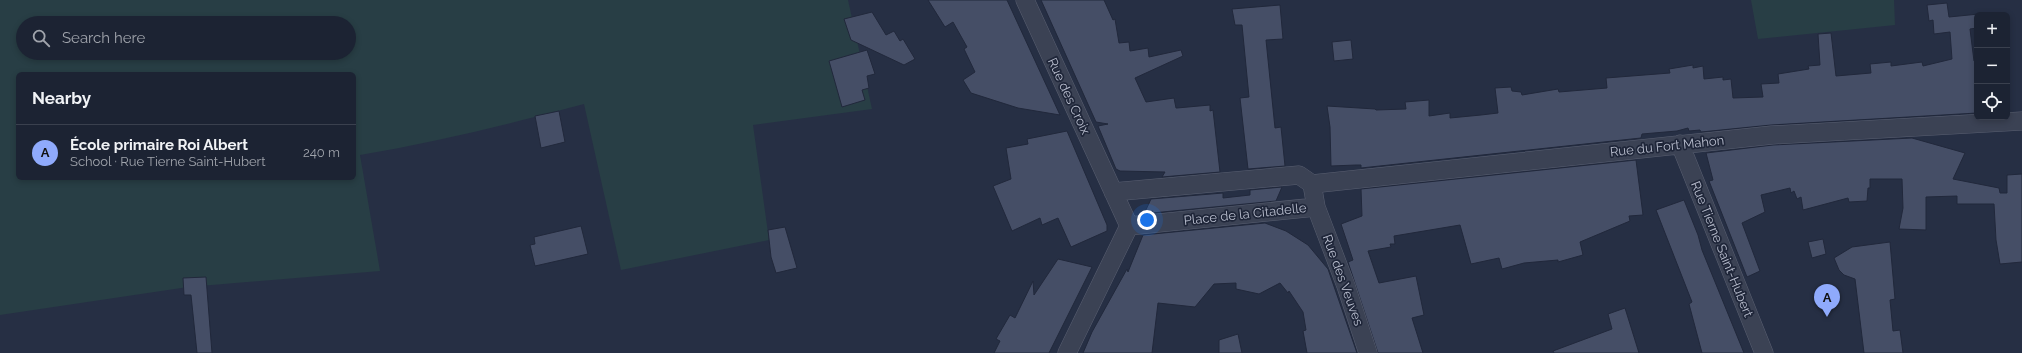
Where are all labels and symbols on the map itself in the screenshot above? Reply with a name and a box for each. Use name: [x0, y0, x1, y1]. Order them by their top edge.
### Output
street label: Rue des Croix: [1045, 55, 1093, 137]
street label: Rue du Fort Mahon: [1609, 133, 1725, 159]
street label: Rue Tierne Saint-Hubert: [1688, 179, 1756, 320]
street label: Place de la Citadelle: [1183, 200, 1307, 228]
your location: [1137, 210, 1157, 230]
street label: Rue des Veuves: [1320, 232, 1366, 328]
pin: A: [1814, 284, 1840, 317]

